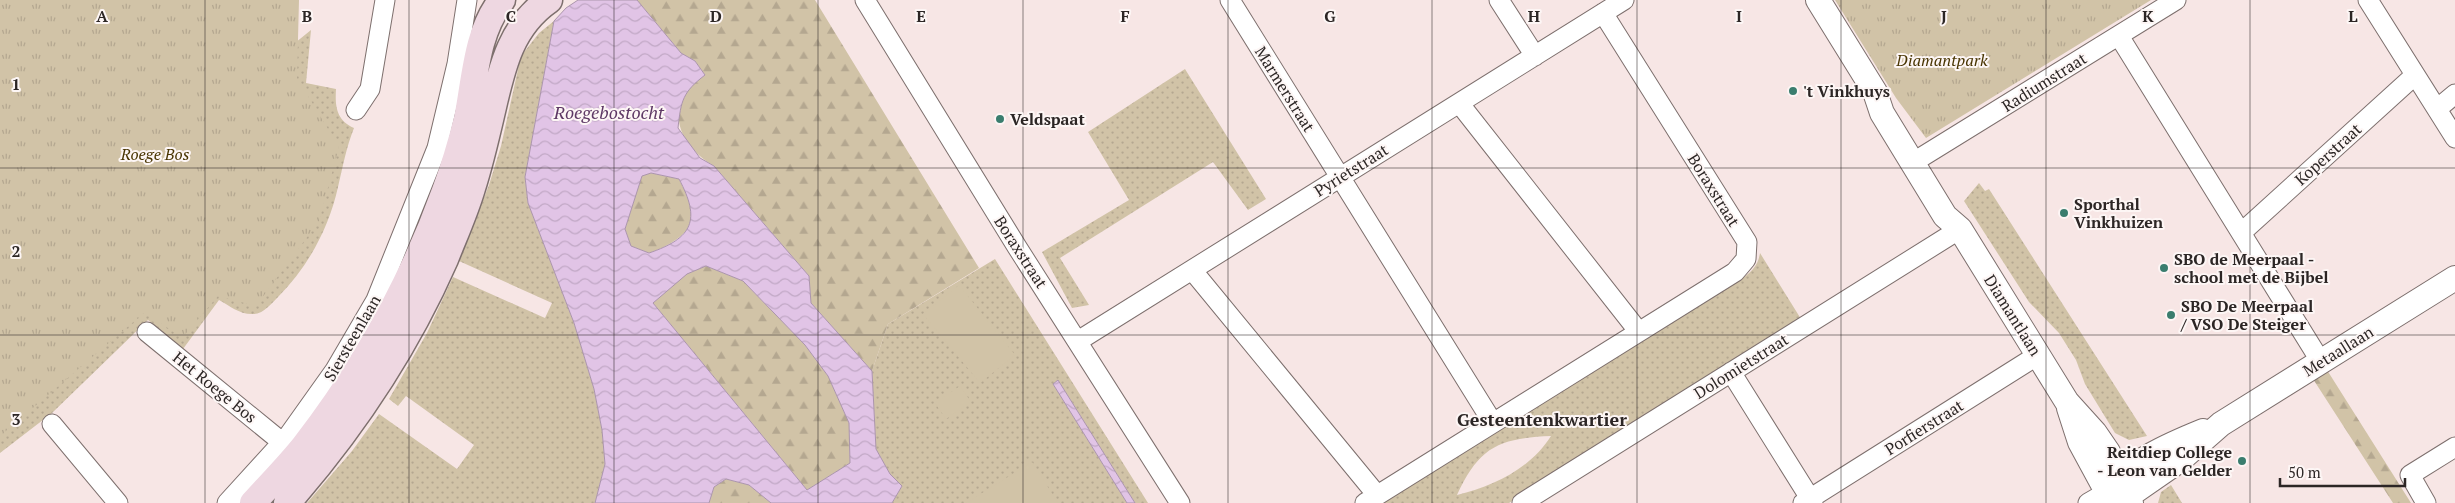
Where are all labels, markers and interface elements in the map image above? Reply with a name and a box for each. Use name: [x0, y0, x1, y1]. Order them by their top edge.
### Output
text: A: [96, 5, 108, 27]
text: B: [302, 5, 312, 27]
text: C: [506, 5, 516, 27]
text: D: [710, 5, 722, 27]
text: E: [916, 5, 926, 27]
text: F: [1120, 5, 1130, 27]
text: G: [1324, 5, 1336, 27]
text: H: [1528, 5, 1540, 27]
text: I: [1736, 5, 1742, 27]
text: J: [1941, 5, 1947, 27]
text: K: [2142, 5, 2154, 27]
text: L: [2348, 5, 2358, 27]
street label: Marmerstraat: [1250, 42, 1320, 136]
street label: Radiumstraat: [1997, 47, 2091, 117]
park label: Diamantpark: [1895, 49, 1988, 71]
text: 1: [11, 73, 21, 95]
place label: 't Vinkhuys: [1803, 80, 1890, 102]
marker: 't Vinkhuys: [1787, 85, 1799, 97]
water label: Roegebostocht: [553, 100, 665, 124]
place label: Veldspaat: [1010, 108, 1085, 130]
marker: Veldspaat: [994, 113, 1006, 125]
street label: Koperstraat: [2290, 118, 2366, 190]
street label: Pyrietstraat: [1310, 138, 1392, 201]
park label: Roege Bos: [120, 143, 190, 165]
street label: Boraxstraat: [1683, 149, 1745, 231]
place label: Sporthal Vinkhuizen: [2074, 193, 2164, 233]
marker: Sporthal Vinkhuizen: [2058, 207, 2070, 219]
street label: Boraxstraat: [989, 211, 1053, 293]
text: 2: [11, 240, 21, 262]
place label: SBO de Meerpaal - school met de Bijbel: [2174, 248, 2329, 288]
marker: SBO de Meerpaal - school met de Bijbel: [2158, 262, 2170, 274]
street label: Diamantlaan: [1979, 270, 2047, 360]
street label: Siersteenlaan: [318, 290, 386, 385]
place label: SBO De Meerpaal / VSO De Steiger: [2180, 295, 2313, 335]
marker: SBO De Meerpaal / VSO De Steiger: [2165, 309, 2177, 321]
street label: Metaallaan: [2299, 320, 2378, 381]
street label: Dolomietstraat: [1690, 328, 1792, 404]
street label: Het Roege Bos: [168, 346, 262, 428]
street label: Porfierstraat: [1880, 394, 1968, 460]
district label: Gesteentenkwartier: [1457, 407, 1627, 431]
text: 3: [11, 408, 21, 430]
place label: Reitdiep College - Leon van Gelder: [2097, 441, 2232, 481]
marker: Reitdiep College - Leon van Gelder: [2236, 455, 2248, 467]
scale bar: [2280, 456, 2405, 488]
text: 50 m: [2288, 462, 2321, 482]

